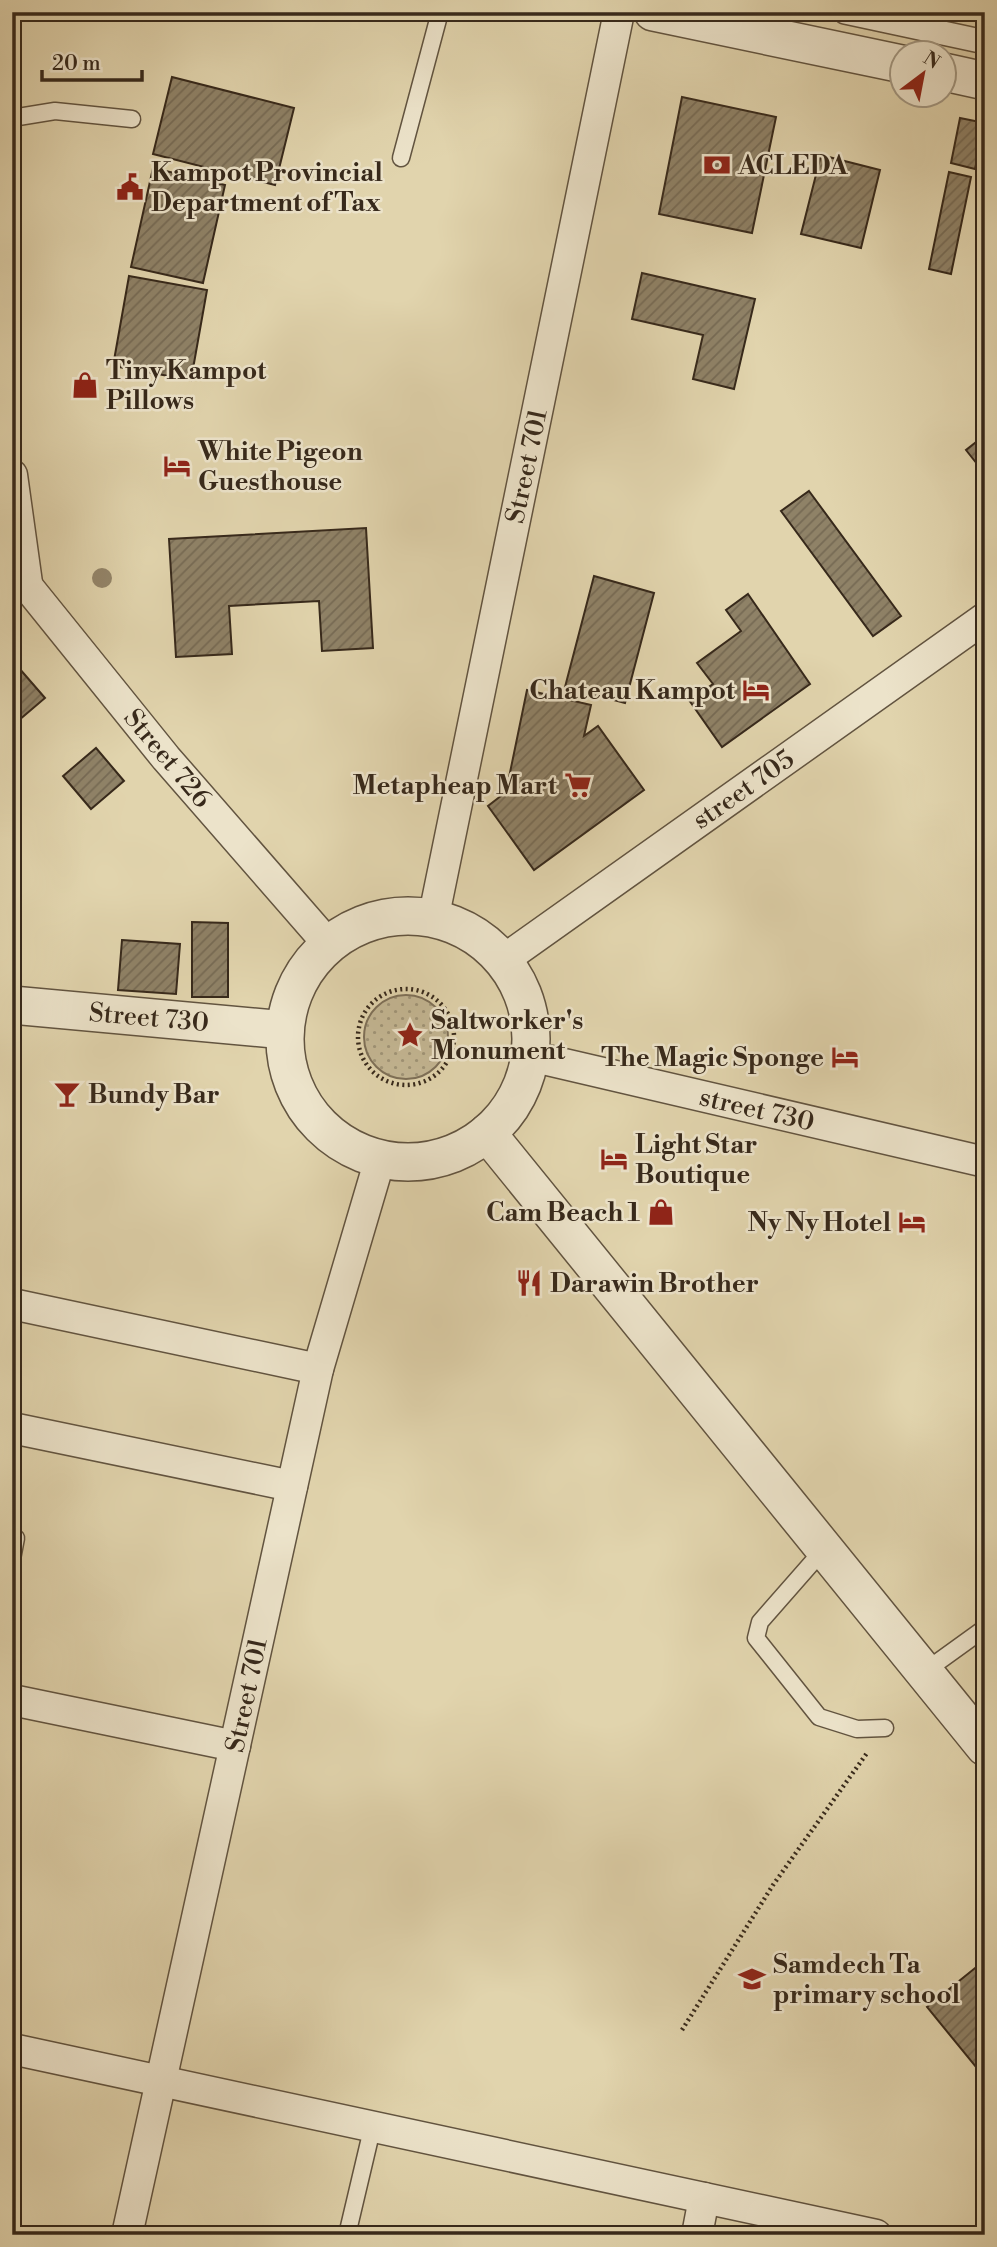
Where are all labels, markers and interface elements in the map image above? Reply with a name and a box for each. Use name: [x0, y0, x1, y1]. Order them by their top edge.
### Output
scale bar: [42, 38, 142, 82]
north arrow: [888, 38, 958, 108]
text: N: [919, 46, 944, 75]
text: 20 m: [52, 51, 101, 77]
bank icon: ACLEDA: [702, 150, 732, 180]
place label: ACLEDA: [737, 150, 848, 182]
place label: Kampot Provincial Department of Tax: [151, 157, 383, 219]
public building icon: Kampot Provincial Department of Tax: [115, 172, 145, 202]
place label: Tiny Kampot Pillows: [106, 355, 267, 417]
shop icon: Tiny Kampot Pillows: [70, 370, 100, 400]
street label: Street 701: [499, 406, 555, 526]
place label: White Pigeon Guesthouse: [197, 436, 363, 498]
hotel icon: White Pigeon Guesthouse: [162, 451, 192, 481]
place label: Chateau Kampot: [529, 675, 736, 707]
hotel icon: Chateau Kampot: [741, 675, 771, 705]
street label: Street 726: [117, 703, 218, 815]
street label: street 705: [687, 743, 801, 836]
place label: Metapheap Mart: [352, 770, 558, 802]
supermarket icon: Metapheap Mart: [563, 770, 593, 800]
street label: Street 730: [88, 997, 210, 1039]
place label: Saltworker's Monument: [431, 1005, 583, 1067]
place icon: Saltworker's Monument: [395, 1020, 425, 1050]
place label: The Magic Sponge: [601, 1042, 824, 1074]
hotel icon: The Magic Sponge: [830, 1042, 860, 1072]
bar icon: Bundy Bar: [52, 1079, 82, 1109]
place label: Bundy Bar: [88, 1079, 220, 1111]
street label: street 730: [696, 1081, 817, 1139]
place label: Light Star Boutique: [635, 1129, 757, 1191]
hotel icon: Light Star Boutique: [599, 1144, 629, 1174]
place label: Cam Beach 1: [486, 1197, 641, 1229]
shop icon: Cam Beach 1: [646, 1197, 676, 1227]
place label: Ny Ny Hotel: [748, 1207, 891, 1239]
hotel icon: Ny Ny Hotel: [897, 1207, 927, 1237]
restaurant icon: Darawin Brother: [514, 1268, 544, 1298]
place label: Darawin Brother: [550, 1268, 759, 1300]
street label: Street 701: [219, 1635, 275, 1755]
place label: Samdech Ta primary school: [773, 1949, 960, 2011]
school or university icon: Samdech Ta primary school: [737, 1964, 767, 1994]

